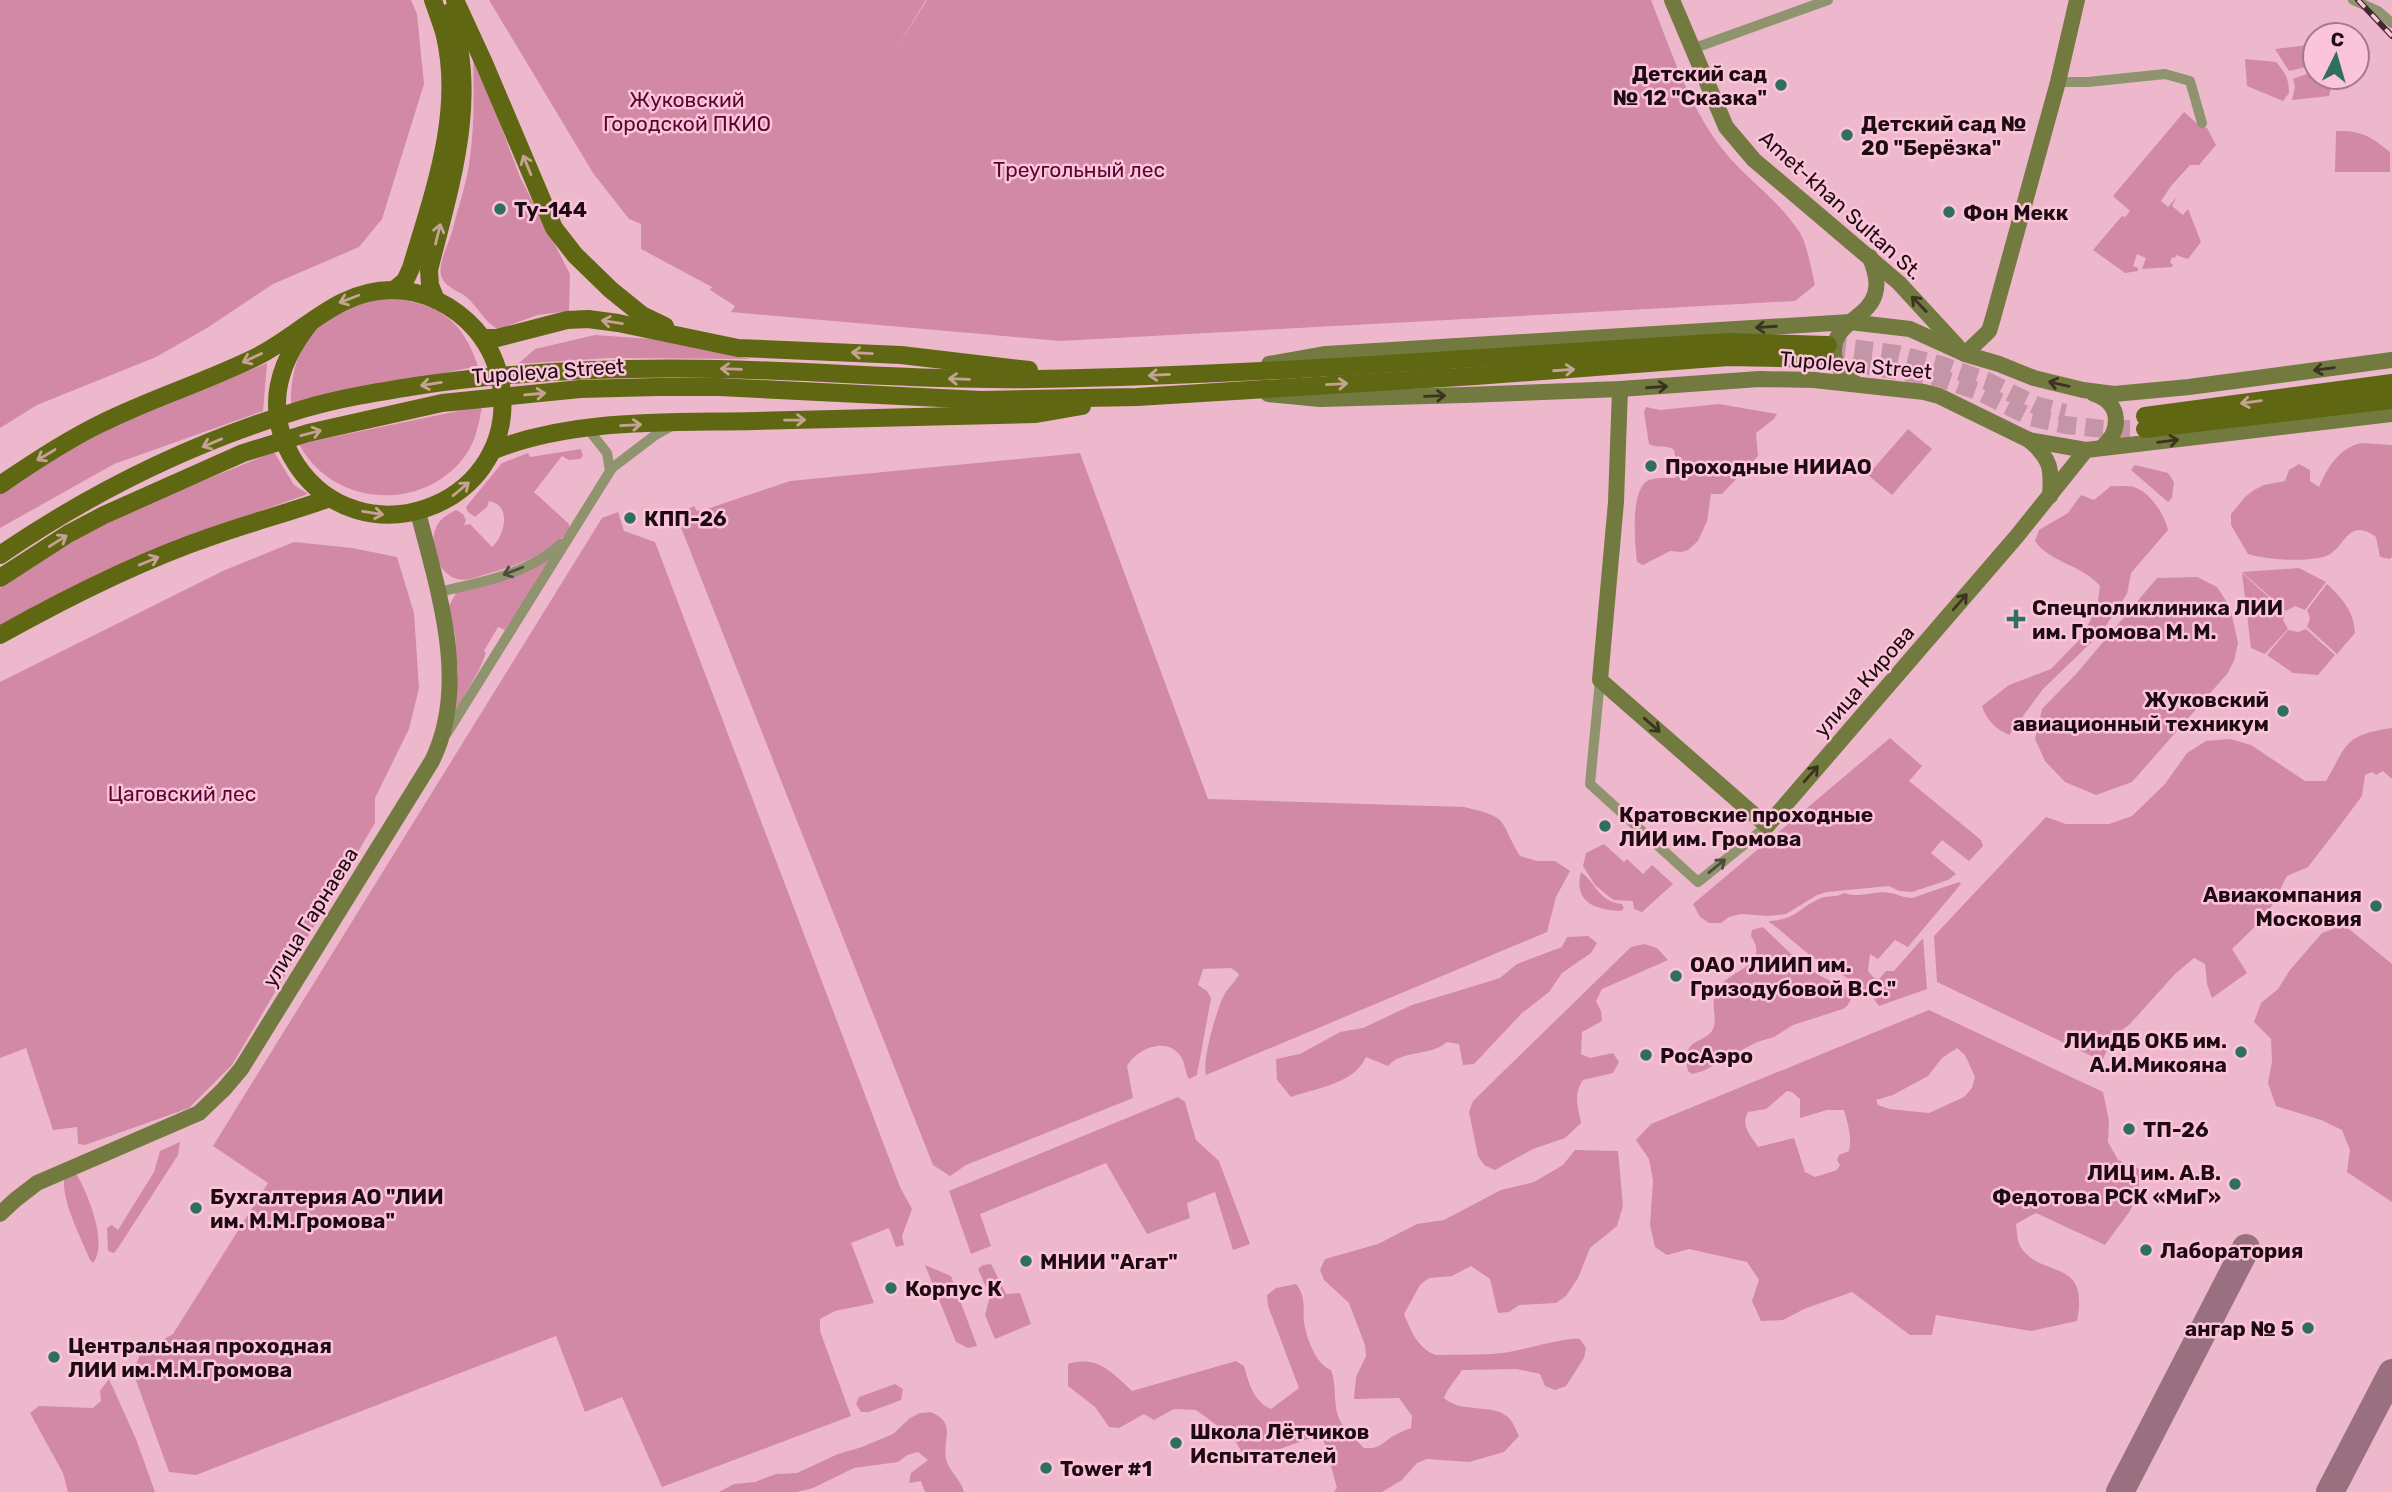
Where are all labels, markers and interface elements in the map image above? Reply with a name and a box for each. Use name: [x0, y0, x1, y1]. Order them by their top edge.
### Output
north arrow: [2301, 21, 2371, 91]
text: С: [2330, 28, 2345, 52]
place label: Детский сад № 12 "Сказка": [1613, 61, 1767, 110]
marker: Детский сад № 12 "Сказка": [1773, 77, 1789, 93]
park label: Жуковский Городской ПКИО: [603, 87, 771, 136]
place label: Детский сад № 20 "Берёзка": [1861, 111, 2026, 160]
street label: Amet-khan Sultan St.: [1754, 125, 1928, 285]
marker: Детский сад № 20 "Берёзка": [1839, 127, 1855, 143]
one-way arrow: [519, 155, 532, 177]
park label: Треугольный лес: [993, 157, 1165, 182]
place label: Ty-144: [514, 197, 587, 222]
place label: Фон Мекк: [1963, 200, 2069, 225]
marker: Ty-144: [492, 201, 508, 217]
marker: Фон Мекк: [1941, 204, 1957, 220]
one-way arrow: [432, 223, 445, 246]
one-way arrow: [339, 293, 361, 306]
one-way arrow: [1911, 295, 1927, 313]
one-way arrow: [602, 316, 624, 329]
one-way arrow: [1756, 321, 1778, 334]
street label: Tupoleva Street: [1779, 346, 1933, 384]
one-way arrow: [851, 347, 874, 360]
one-way arrow: [242, 352, 263, 365]
street label: Tupoleva Street: [471, 353, 625, 389]
one-way arrow: [720, 363, 743, 376]
one-way arrow: [1552, 363, 1575, 376]
one-way arrow: [2314, 363, 2336, 376]
one-way arrow: [1148, 369, 1171, 382]
one-way arrow: [947, 372, 970, 385]
one-way arrow: [1325, 377, 1348, 390]
one-way arrow: [2048, 377, 2071, 390]
one-way arrow: [420, 378, 443, 391]
one-way arrow: [1645, 380, 1668, 393]
one-way arrow: [523, 387, 546, 400]
one-way arrow: [1423, 389, 1446, 403]
one-way arrow: [2241, 396, 2263, 409]
one-way arrow: [783, 413, 806, 426]
one-way arrow: [619, 418, 641, 431]
one-way arrow: [299, 426, 322, 439]
one-way arrow: [2157, 434, 2179, 447]
one-way arrow: [202, 437, 223, 450]
one-way arrow: [37, 448, 57, 462]
place label: Проходные НИИАО: [1665, 454, 1872, 479]
marker: Проходные НИИАО: [1643, 458, 1659, 474]
one-way arrow: [452, 481, 470, 497]
place label: КПП-26: [644, 506, 727, 531]
one-way arrow: [361, 507, 384, 520]
marker: КПП-26: [622, 510, 638, 526]
one-way arrow: [47, 533, 67, 547]
one-way arrow: [137, 554, 159, 567]
one-way arrow: [503, 566, 525, 578]
one-way arrow: [1952, 594, 1969, 611]
place label: Спецполиклиника ЛИИ им. Громова М. М.: [2032, 595, 2283, 644]
marker: Спецполиклиника ЛИИ им. Громова М. М.: [2006, 609, 2026, 629]
street label: улица Кирова: [1809, 620, 1919, 742]
place label: Жуковский авиационный техникум: [2013, 687, 2269, 736]
marker: Жуковский авиационный техникум: [2275, 703, 2291, 719]
one-way arrow: [1642, 717, 1660, 733]
one-way arrow: [1803, 765, 1819, 783]
park label: Цаговский лес: [108, 781, 256, 806]
place label: Кратовские проходные ЛИИ им. Громова: [1619, 802, 1873, 851]
marker: Кратовские проходные ЛИИ им. Громова: [1597, 818, 1613, 834]
street label: улица Гарнаева: [257, 842, 363, 992]
one-way arrow: [1708, 859, 1726, 874]
place label: Авиакомпания Московия: [2203, 882, 2362, 931]
marker: Авиакомпания Московия: [2368, 898, 2384, 914]
place label: ОАО "ЛИИП им. Гризодубовой В.С.": [1690, 952, 1896, 1001]
marker: ОАО "ЛИИП им. Гризодубовой В.С.": [1668, 968, 1684, 984]
place label: ЛИиДБ ОКБ им. А.И.Микояна: [2064, 1028, 2227, 1077]
place label: РосАэро: [1660, 1043, 1753, 1068]
marker: ЛИиДБ ОКБ им. А.И.Микояна: [2233, 1044, 2249, 1060]
marker: РосАэро: [1638, 1047, 1654, 1063]
place label: ТП-26: [2143, 1117, 2209, 1142]
marker: ТП-26: [2121, 1121, 2137, 1137]
place label: ЛИЦ им. А.В. Федотова РСК «МиГ»: [1992, 1160, 2221, 1209]
marker: ЛИЦ им. А.В. Федотова РСК «МиГ»: [2227, 1176, 2243, 1192]
place label: Бухгалтерия АО "ЛИИ им. М.М.Громова": [210, 1184, 444, 1233]
marker: Бухгалтерия АО "ЛИИ им. М.М.Громова": [188, 1200, 204, 1216]
place label: Лаборатория: [2160, 1238, 2303, 1263]
marker: Лаборатория: [2138, 1242, 2154, 1258]
place label: МНИИ "Агат": [1040, 1249, 1178, 1274]
marker: МНИИ "Агат": [1018, 1253, 1034, 1269]
place label: Корпус К: [905, 1276, 1002, 1301]
marker: Корпус К: [883, 1280, 899, 1296]
place label: ангар № 5: [2185, 1316, 2294, 1341]
marker: ангар № 5: [2300, 1320, 2316, 1336]
place label: Центральная проходная ЛИИ им.М.М.Громова: [68, 1333, 332, 1382]
marker: Центральная проходная ЛИИ им.М.М.Громова: [46, 1349, 62, 1365]
place label: Школа Лётчиков Испытателей: [1190, 1419, 1370, 1468]
marker: Школа Лётчиков Испытателей: [1168, 1435, 1184, 1451]
place label: Tower #1: [1060, 1456, 1152, 1481]
marker: Tower #1: [1038, 1460, 1054, 1476]

